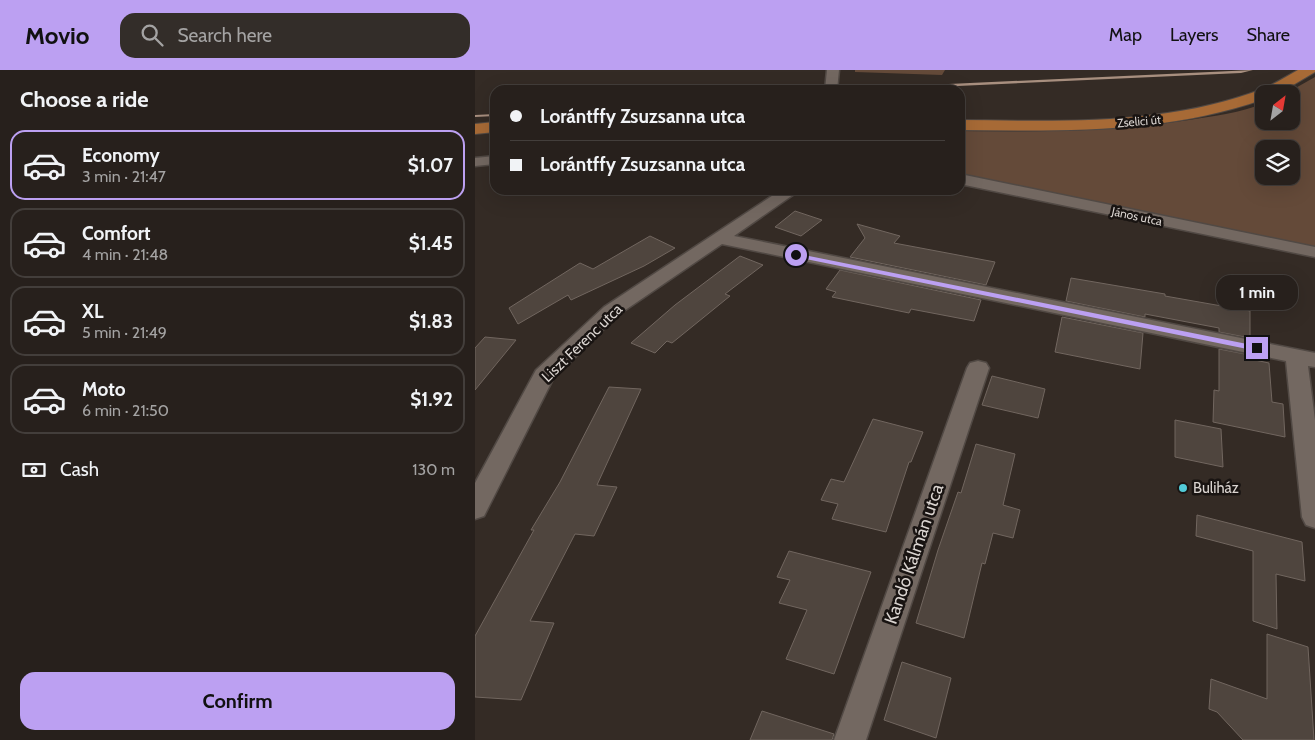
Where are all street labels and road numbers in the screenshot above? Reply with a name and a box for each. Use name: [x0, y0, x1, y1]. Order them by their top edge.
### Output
street label: Zselici út: [1116, 112, 1162, 130]
street label: János utca: [1109, 203, 1164, 229]
street label: Liszt Ferenc utca: [538, 300, 627, 386]
street label: Kandó Kálmán utca: [880, 481, 948, 627]

